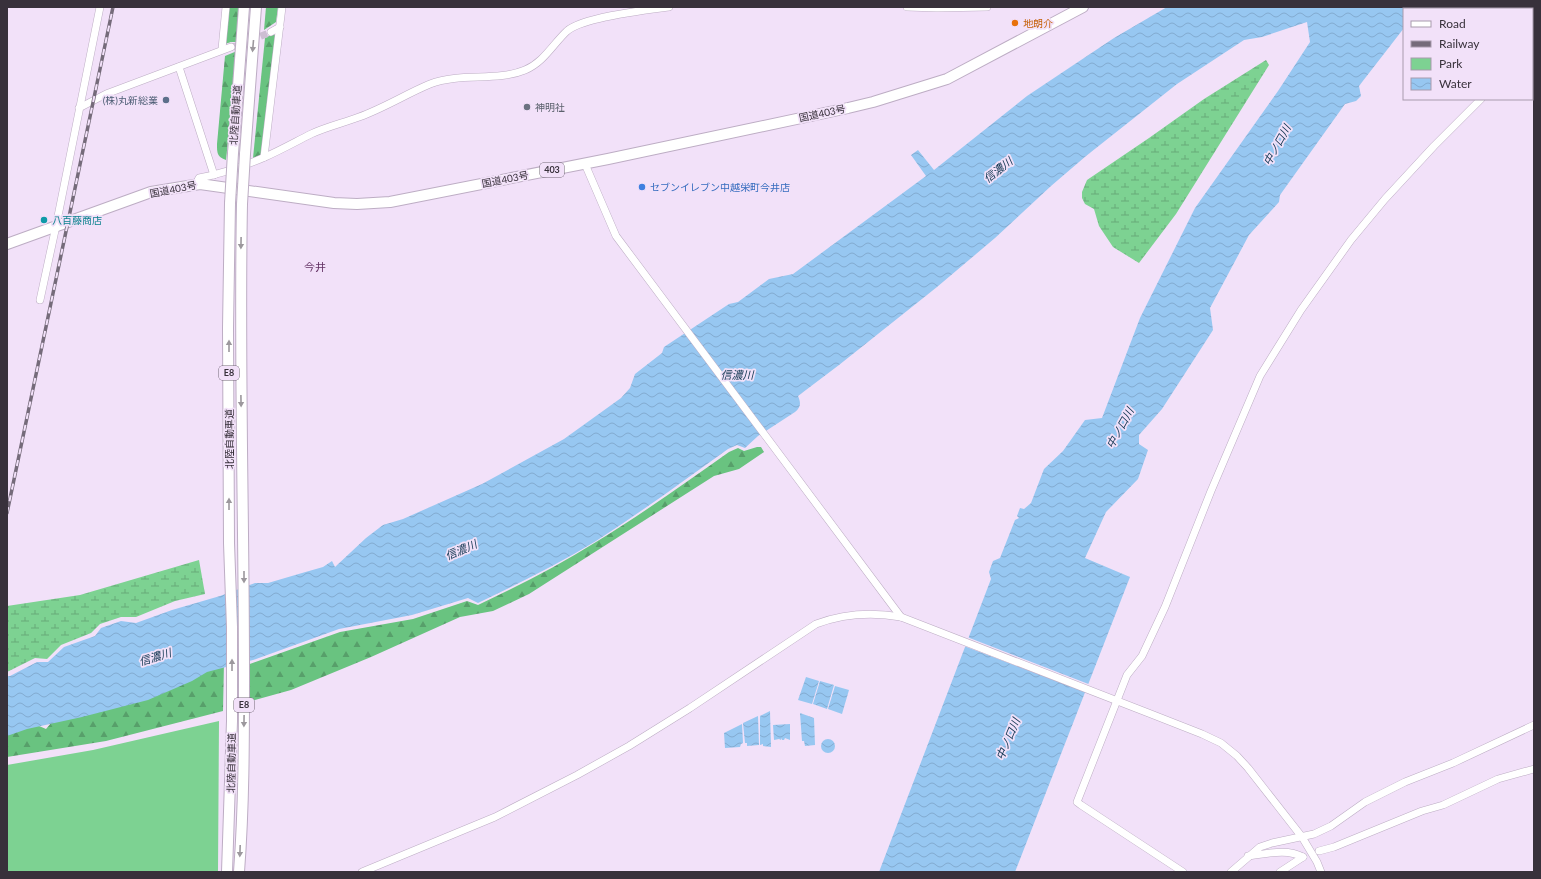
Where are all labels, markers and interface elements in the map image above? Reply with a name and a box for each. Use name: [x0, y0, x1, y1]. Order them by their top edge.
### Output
legend: [1403, 8, 1533, 100]
text: Road: [1439, 16, 1466, 31]
place label: 地朗介: [1023, 17, 1053, 29]
marker: 地朗介: [1010, 18, 1020, 28]
text: Railway: [1439, 36, 1480, 51]
one-way arrow: [249, 40, 256, 52]
text: Park: [1439, 56, 1463, 71]
text: Water: [1439, 76, 1472, 91]
street label: 北陸自動車道: [227, 85, 243, 145]
place label: (株)丸新総業: [103, 94, 158, 106]
marker: (株)丸新総業: [161, 95, 171, 105]
place label: 神明社: [535, 101, 565, 113]
marker: 神明社: [522, 102, 532, 112]
street label: 国道403号: [798, 102, 846, 124]
water label: 中ノ口川: [1260, 121, 1293, 167]
water label: 信濃川: [981, 154, 1015, 185]
road number: 403: [540, 163, 564, 177]
street label: 国道403号: [481, 169, 529, 189]
street label: 国道403号: [149, 179, 197, 199]
place label: セブンイレブン中越栄町今井店: [650, 181, 790, 193]
marker: セブンイレブン中越栄町今井店: [637, 182, 647, 192]
place label: 八百藤商店: [52, 214, 102, 226]
marker: 八百藤商店: [39, 215, 49, 225]
one-way arrow: [238, 237, 245, 249]
district label: 今井: [304, 260, 326, 273]
one-way arrow: [226, 339, 232, 352]
road number: E8: [219, 366, 239, 380]
water label: 信濃川: [721, 368, 754, 381]
one-way arrow: [238, 395, 244, 408]
water label: 中ノ口川: [1103, 404, 1136, 450]
street label: 北陸自動車道: [223, 409, 235, 469]
one-way arrow: [226, 497, 232, 510]
water label: 信濃川: [443, 536, 479, 562]
one-way arrow: [241, 571, 247, 584]
water label: 信濃川: [137, 645, 173, 668]
one-way arrow: [229, 658, 235, 671]
road number: E8: [234, 698, 254, 712]
one-way arrow: [241, 715, 247, 728]
water label: 中ノ口川: [993, 715, 1023, 762]
street label: 北陸自動車道: [224, 733, 238, 793]
one-way arrow: [237, 845, 244, 857]

